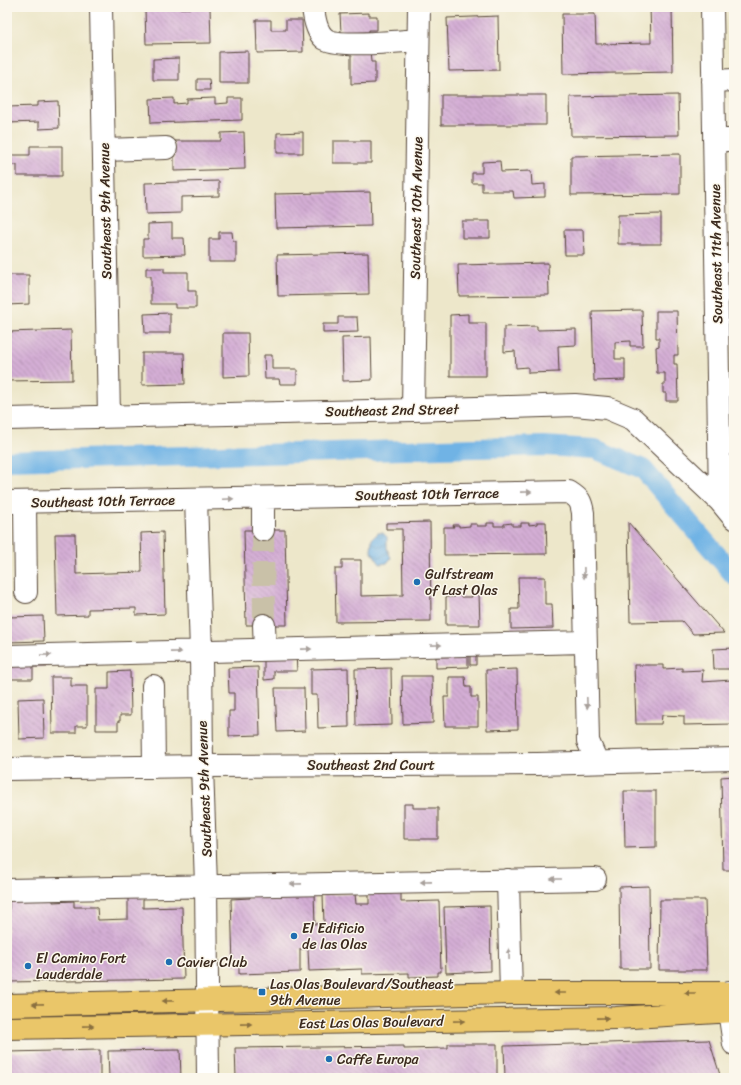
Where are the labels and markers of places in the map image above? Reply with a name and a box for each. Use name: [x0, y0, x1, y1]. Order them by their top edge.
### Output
place label: Gulfstream of Last Olas: [425, 562, 498, 603]
marker: Gulfstream of Last Olas: [412, 577, 422, 587]
place label: El Edificio de las Olas: [302, 916, 368, 957]
marker: El Edificio de las Olas: [289, 931, 299, 941]
place label: El Camino Fort Lauderdale: [36, 946, 127, 987]
place label: Cavier Club: [177, 950, 247, 975]
marker: Cavier Club: [164, 957, 174, 967]
marker: El Camino Fort Lauderdale: [23, 961, 33, 971]
place label: Las Olas Boulevard/Southeast 9th Avenue: [270, 972, 454, 1013]
marker: Las Olas Boulevard/Southeast 9th Avenue: [257, 987, 267, 997]
place label: Caffe Europa: [337, 1047, 420, 1072]
marker: Caffe Europa: [324, 1054, 334, 1064]

